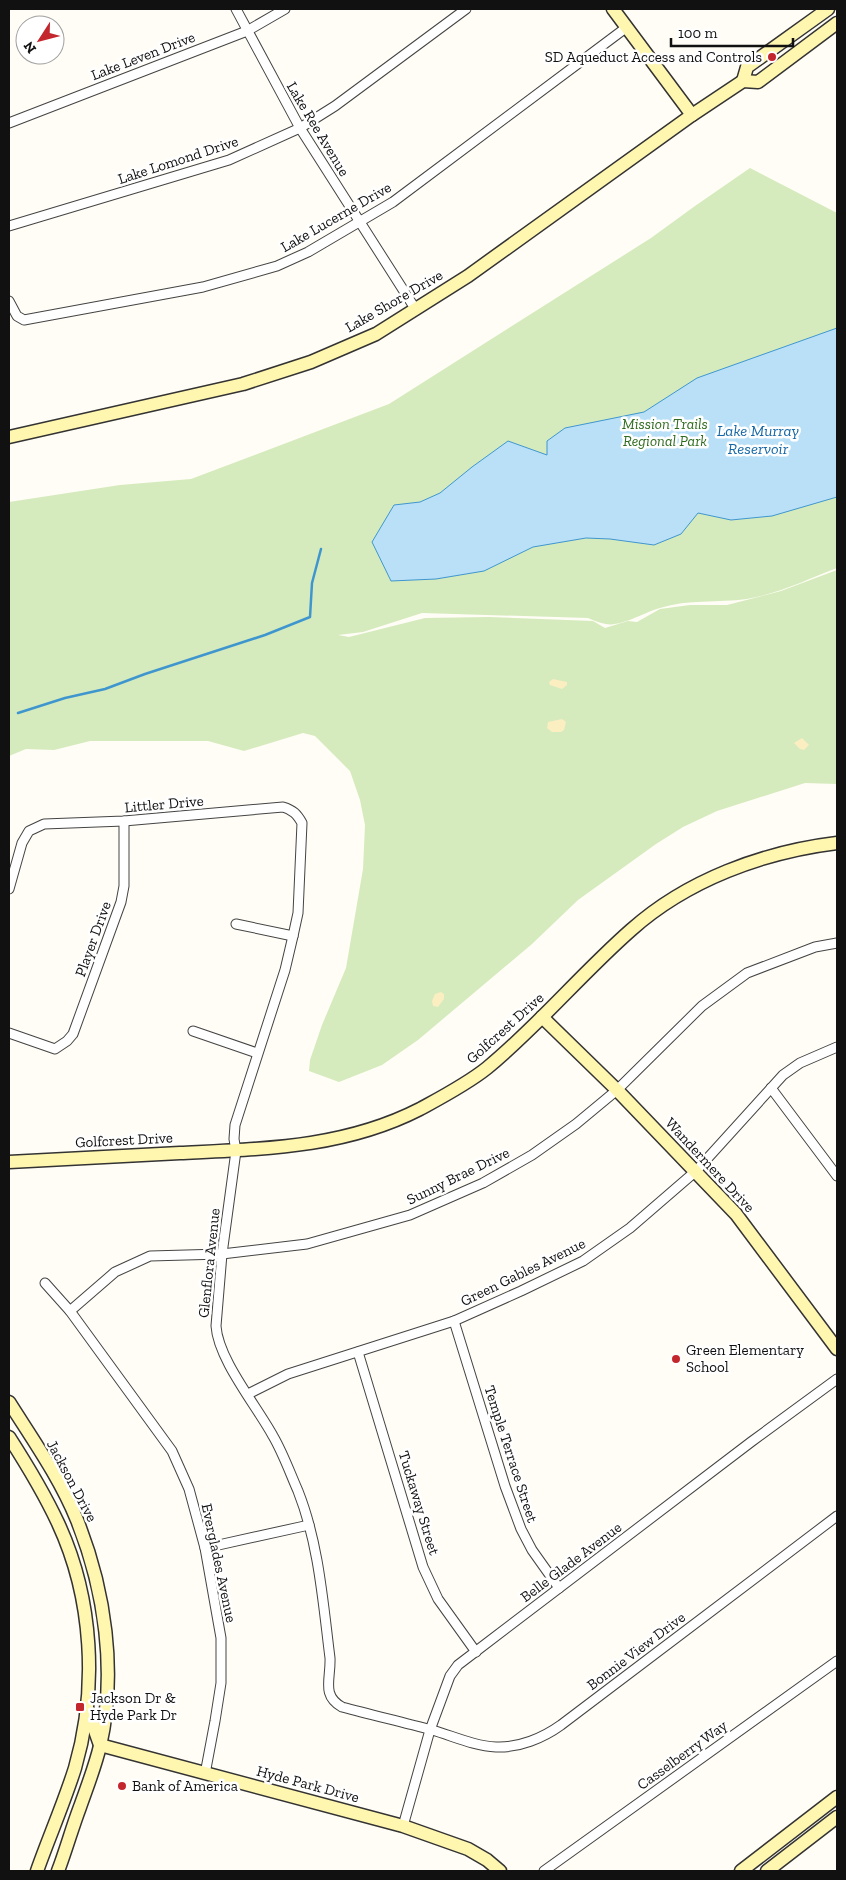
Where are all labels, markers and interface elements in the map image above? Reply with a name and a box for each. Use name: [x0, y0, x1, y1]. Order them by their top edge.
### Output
north arrow: [15, 15, 65, 65]
scale bar: [671, 15, 794, 47]
text: 100 m: [678, 24, 717, 42]
street label: Lake Leven Drive: [88, 28, 198, 84]
text: N: [20, 38, 40, 57]
place label: SD Aqueduct Access and Controls: [545, 48, 762, 66]
marker: SD Aqueduct Access and Controls: [766, 51, 778, 63]
street label: Lake Ree Avenue: [283, 78, 353, 180]
street label: Lake Lomond Drive: [116, 132, 240, 188]
street label: Lake Lucerne Drive: [278, 178, 394, 256]
street label: Lake Shore Drive: [342, 266, 446, 336]
park label: Mission Trails Regional Park: [622, 415, 708, 450]
water label: Lake Murray Reservoir: [717, 421, 800, 458]
street label: Littler Drive: [124, 792, 204, 816]
street label: Player Drive: [71, 899, 115, 979]
street label: Golfcrest Drive: [463, 989, 547, 1067]
street label: Wandermere Drive: [662, 1114, 758, 1216]
street label: Golfcrest Drive: [75, 1128, 173, 1152]
street label: Sunny Brae Drive: [404, 1143, 512, 1209]
street label: Glenflora Avenue: [194, 1207, 224, 1319]
street label: Green Gables Avenue: [458, 1234, 588, 1310]
place label: Green Elementary School: [686, 1341, 804, 1376]
marker: Green Elementary School: [670, 1353, 682, 1365]
street label: Temple Terrace Street: [480, 1383, 542, 1525]
street label: Jackson Drive: [43, 1437, 101, 1525]
street label: Tuckaway Street: [395, 1449, 444, 1558]
street label: Everglades Avenue: [198, 1502, 240, 1624]
street label: Belle Glade Avenue: [517, 1518, 625, 1606]
street label: Bonnie View Drive: [583, 1608, 689, 1694]
place label: Jackson Dr & Hyde Park Dr: [90, 1689, 177, 1724]
marker: Jackson Dr & Hyde Park Dr: [74, 1701, 86, 1713]
street label: Casselberry Way: [633, 1716, 731, 1794]
street label: Hyde Park Drive: [255, 1762, 361, 1806]
place label: Bank of America: [132, 1777, 238, 1795]
marker: Bank of America: [116, 1780, 128, 1792]

